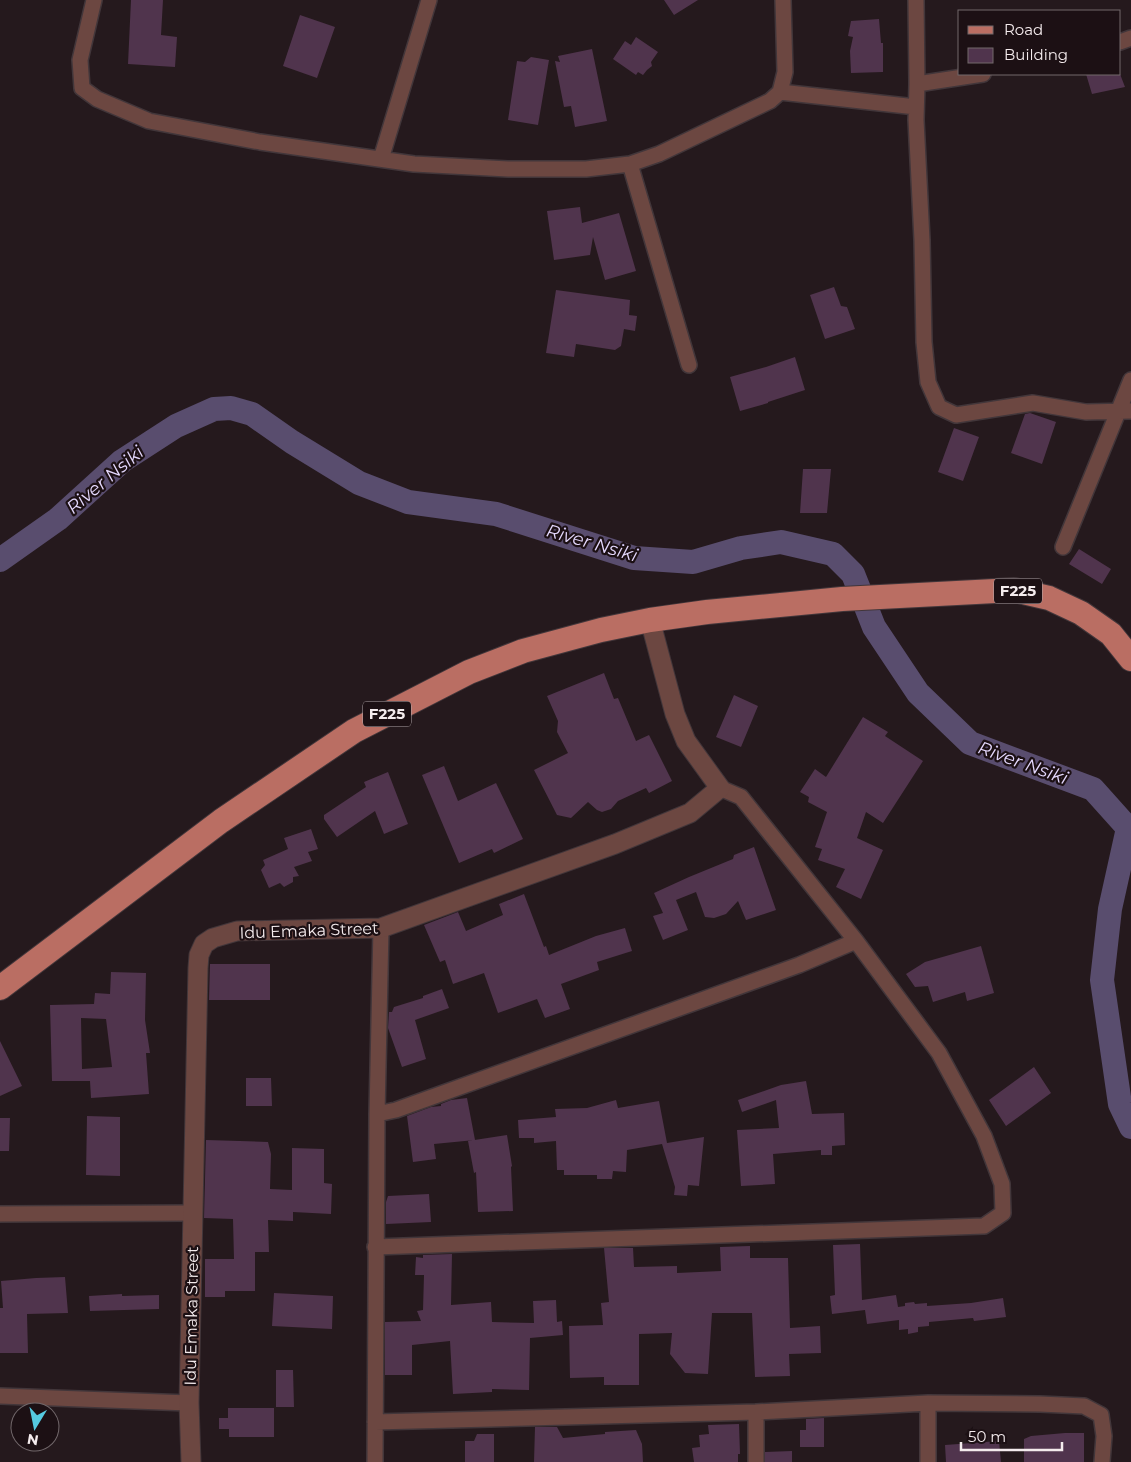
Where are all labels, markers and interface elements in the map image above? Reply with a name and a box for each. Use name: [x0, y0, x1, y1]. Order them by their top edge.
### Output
legend: [958, 10, 1121, 75]
text: Road: [1004, 20, 1043, 39]
text: Building: [1004, 45, 1068, 64]
water label: River Nsiki: [62, 441, 148, 519]
water label: River Nsiki: [544, 519, 640, 567]
road number: F225: [994, 578, 1042, 604]
road number: F225: [363, 702, 411, 726]
water label: River Nsiki: [975, 737, 1071, 789]
street label: Idu Emaka Street: [239, 919, 379, 942]
street label: Idu Emaka Street: [181, 1246, 202, 1386]
north arrow: [10, 1402, 60, 1452]
scale bar: [961, 1420, 1062, 1452]
text: 50 m: [968, 1427, 1006, 1446]
text: N: [26, 1430, 40, 1450]

